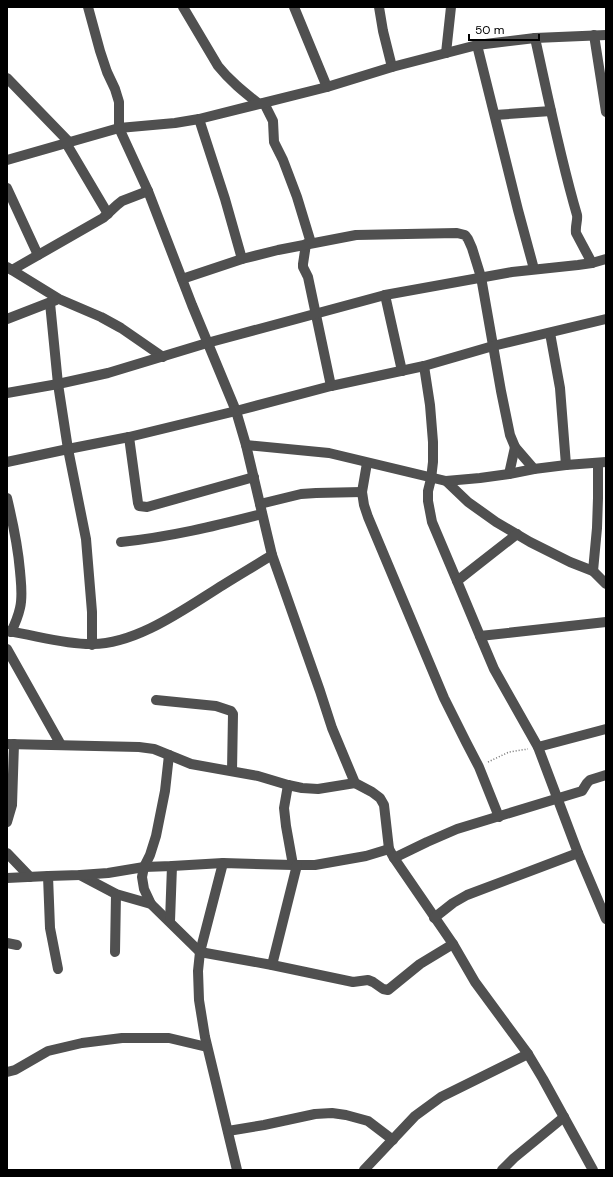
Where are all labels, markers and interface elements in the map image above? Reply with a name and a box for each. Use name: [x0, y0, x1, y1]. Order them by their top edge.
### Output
scale bar: [469, 16, 539, 42]
text: 50 m: [475, 22, 504, 38]

